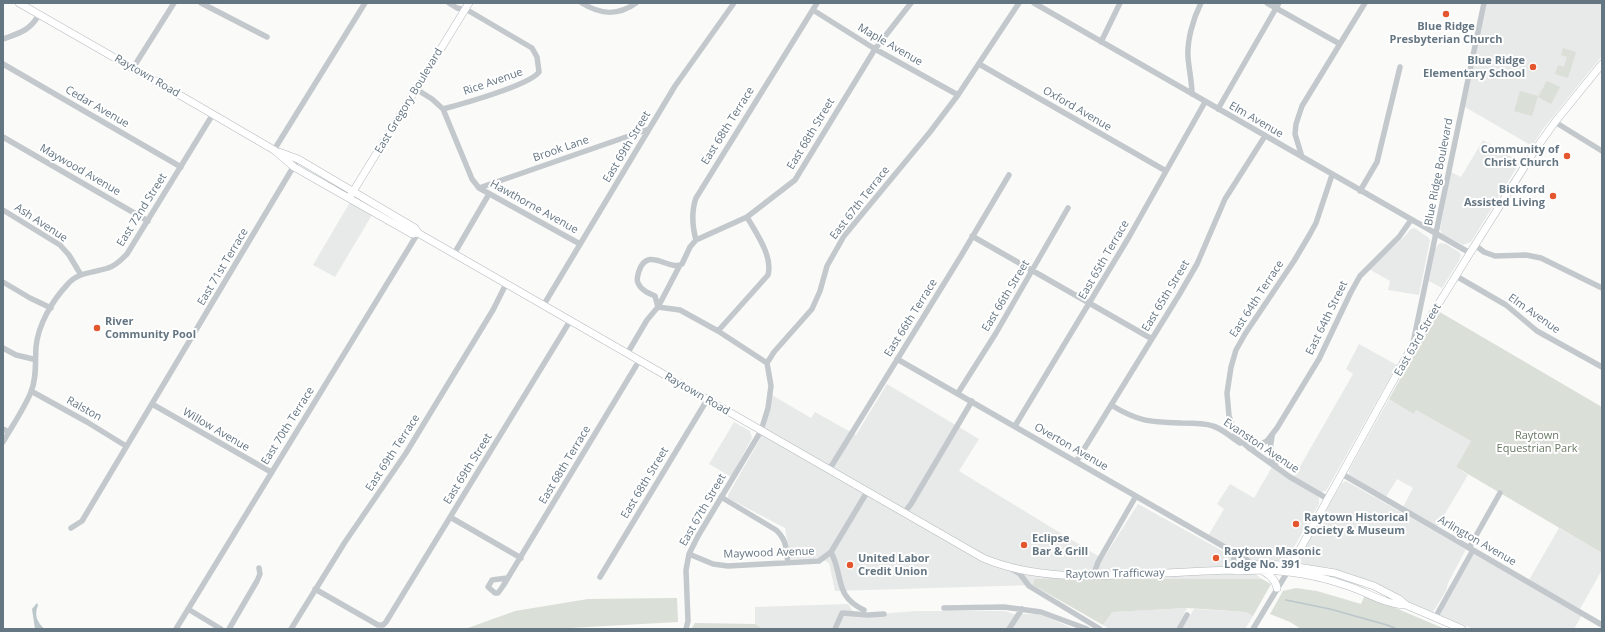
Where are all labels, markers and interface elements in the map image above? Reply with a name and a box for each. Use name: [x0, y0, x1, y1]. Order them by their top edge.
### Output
marker: Blue Ridge Presbyterian Church: [1441, 9, 1451, 19]
place label: Blue Ridge Presbyterian Church: [1390, 20, 1502, 46]
street label: Maple Avenue: [855, 21, 925, 69]
street label: East Gregory Boulevard: [372, 46, 446, 156]
street label: Raytown Road: [112, 52, 182, 100]
place label: Blue Ridge Elementary School: [1423, 54, 1525, 80]
marker: Blue Ridge Elementary School: [1528, 62, 1538, 72]
street label: Rice Avenue: [461, 66, 525, 98]
street label: Cedar Avenue: [63, 83, 131, 131]
street label: Oxford Avenue: [1040, 84, 1114, 134]
street label: East 68th Terrace: [699, 85, 757, 167]
street label: East 68th Street: [784, 96, 838, 172]
street label: Elm Avenue: [1227, 99, 1285, 141]
street label: East 69th Street: [600, 109, 654, 185]
street label: Blue Ridge Boulevard: [1422, 117, 1456, 227]
street label: Brook Lane: [531, 133, 591, 165]
street label: Maywood Avenue: [37, 141, 123, 199]
place label: Community of Christ Church: [1481, 143, 1559, 169]
marker: Community of Christ Church: [1562, 151, 1572, 161]
street label: East 67th Terrace: [827, 164, 893, 242]
street label: East 72nd Street: [114, 171, 170, 249]
street label: Hawthorne Avenue: [488, 177, 580, 237]
place label: Bickford Assisted Living: [1464, 183, 1545, 209]
marker: Bickford Assisted Living: [1548, 191, 1558, 201]
street label: Ash Avenue: [12, 201, 70, 245]
street label: East 65th Terrace: [1076, 218, 1132, 302]
street label: East 71st Terrace: [195, 226, 251, 308]
street label: East 66th Street: [979, 258, 1033, 334]
street label: East 65th Street: [1139, 258, 1193, 334]
street label: East 64th Terrace: [1227, 258, 1287, 340]
street label: East 66th Terrace: [882, 277, 940, 359]
street label: East 64th Street: [1303, 279, 1351, 357]
street label: Elm Avenue: [1506, 291, 1562, 337]
street label: East 63rd Street: [1392, 301, 1444, 379]
place label: River Community Pool: [105, 315, 196, 341]
marker: River Community Pool: [92, 323, 102, 333]
street label: Raytown Road: [662, 370, 732, 418]
street label: East 70th Terrace: [259, 385, 317, 467]
street label: Ralston: [64, 394, 104, 424]
street label: Willow Avenue: [180, 406, 252, 454]
street label: East 69th Terrace: [363, 412, 423, 494]
street label: Evanston Avenue: [1221, 416, 1301, 476]
street label: Overton Avenue: [1032, 420, 1110, 474]
street label: East 68th Terrace: [536, 423, 594, 507]
park label: Raytown Equestrian Park: [1497, 429, 1577, 455]
street label: East 69th Street: [441, 431, 495, 507]
street label: East 68th Street: [618, 445, 672, 521]
street label: East 67th Street: [677, 472, 729, 548]
place label: Raytown Historical Society & Museum: [1304, 511, 1408, 537]
street label: Arlington Avenue: [1436, 513, 1518, 569]
marker: Raytown Historical Society & Museum: [1291, 519, 1301, 529]
place label: Eclipse Bar & Grill: [1032, 532, 1088, 558]
marker: Eclipse Bar & Grill: [1019, 540, 1029, 550]
street label: Maywood Avenue: [723, 545, 815, 561]
place label: Raytown Masonic Lodge No. 391: [1224, 545, 1321, 571]
place label: United Labor Credit Union: [858, 552, 930, 578]
marker: Raytown Masonic Lodge No. 391: [1211, 553, 1221, 563]
marker: United Labor Credit Union: [845, 560, 855, 570]
street label: Raytown Trafficway: [1065, 567, 1165, 581]

